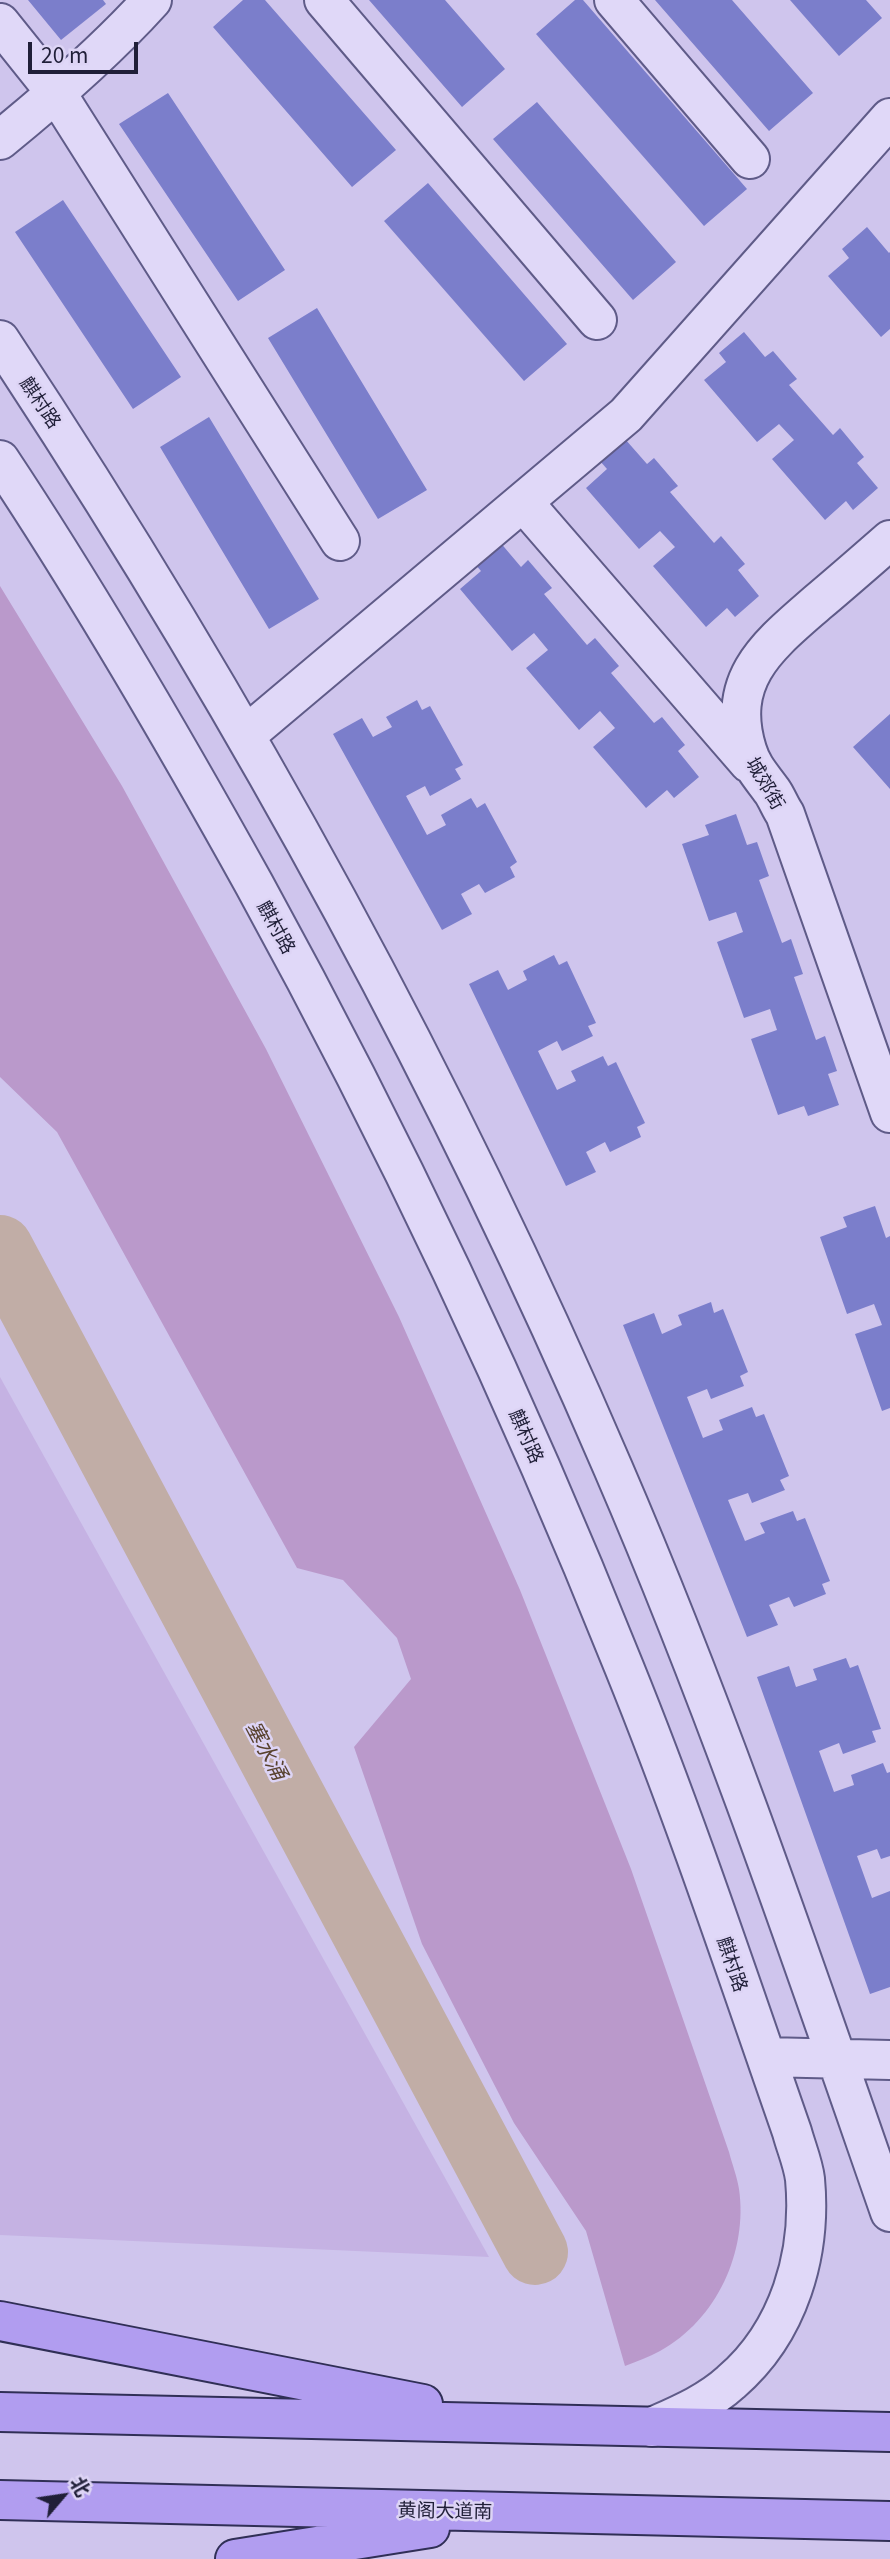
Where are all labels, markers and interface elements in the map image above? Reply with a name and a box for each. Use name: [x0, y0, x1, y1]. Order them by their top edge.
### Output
scale bar: [32, 28, 142, 72]
text: 20 m: [41, 39, 88, 69]
street label: 麒村路: [16, 372, 66, 432]
street label: 城郊街: [742, 753, 790, 813]
street label: 麒村路: [253, 897, 301, 957]
street label: 麒村路: [505, 1405, 549, 1467]
water label: 塞水涌: [241, 1716, 293, 1784]
street label: 麒村路: [713, 1933, 753, 1995]
north arrow: [28, 2461, 98, 2531]
text: 北: [65, 2471, 98, 2500]
street label: 黄阁大道南: [397, 2498, 493, 2522]

